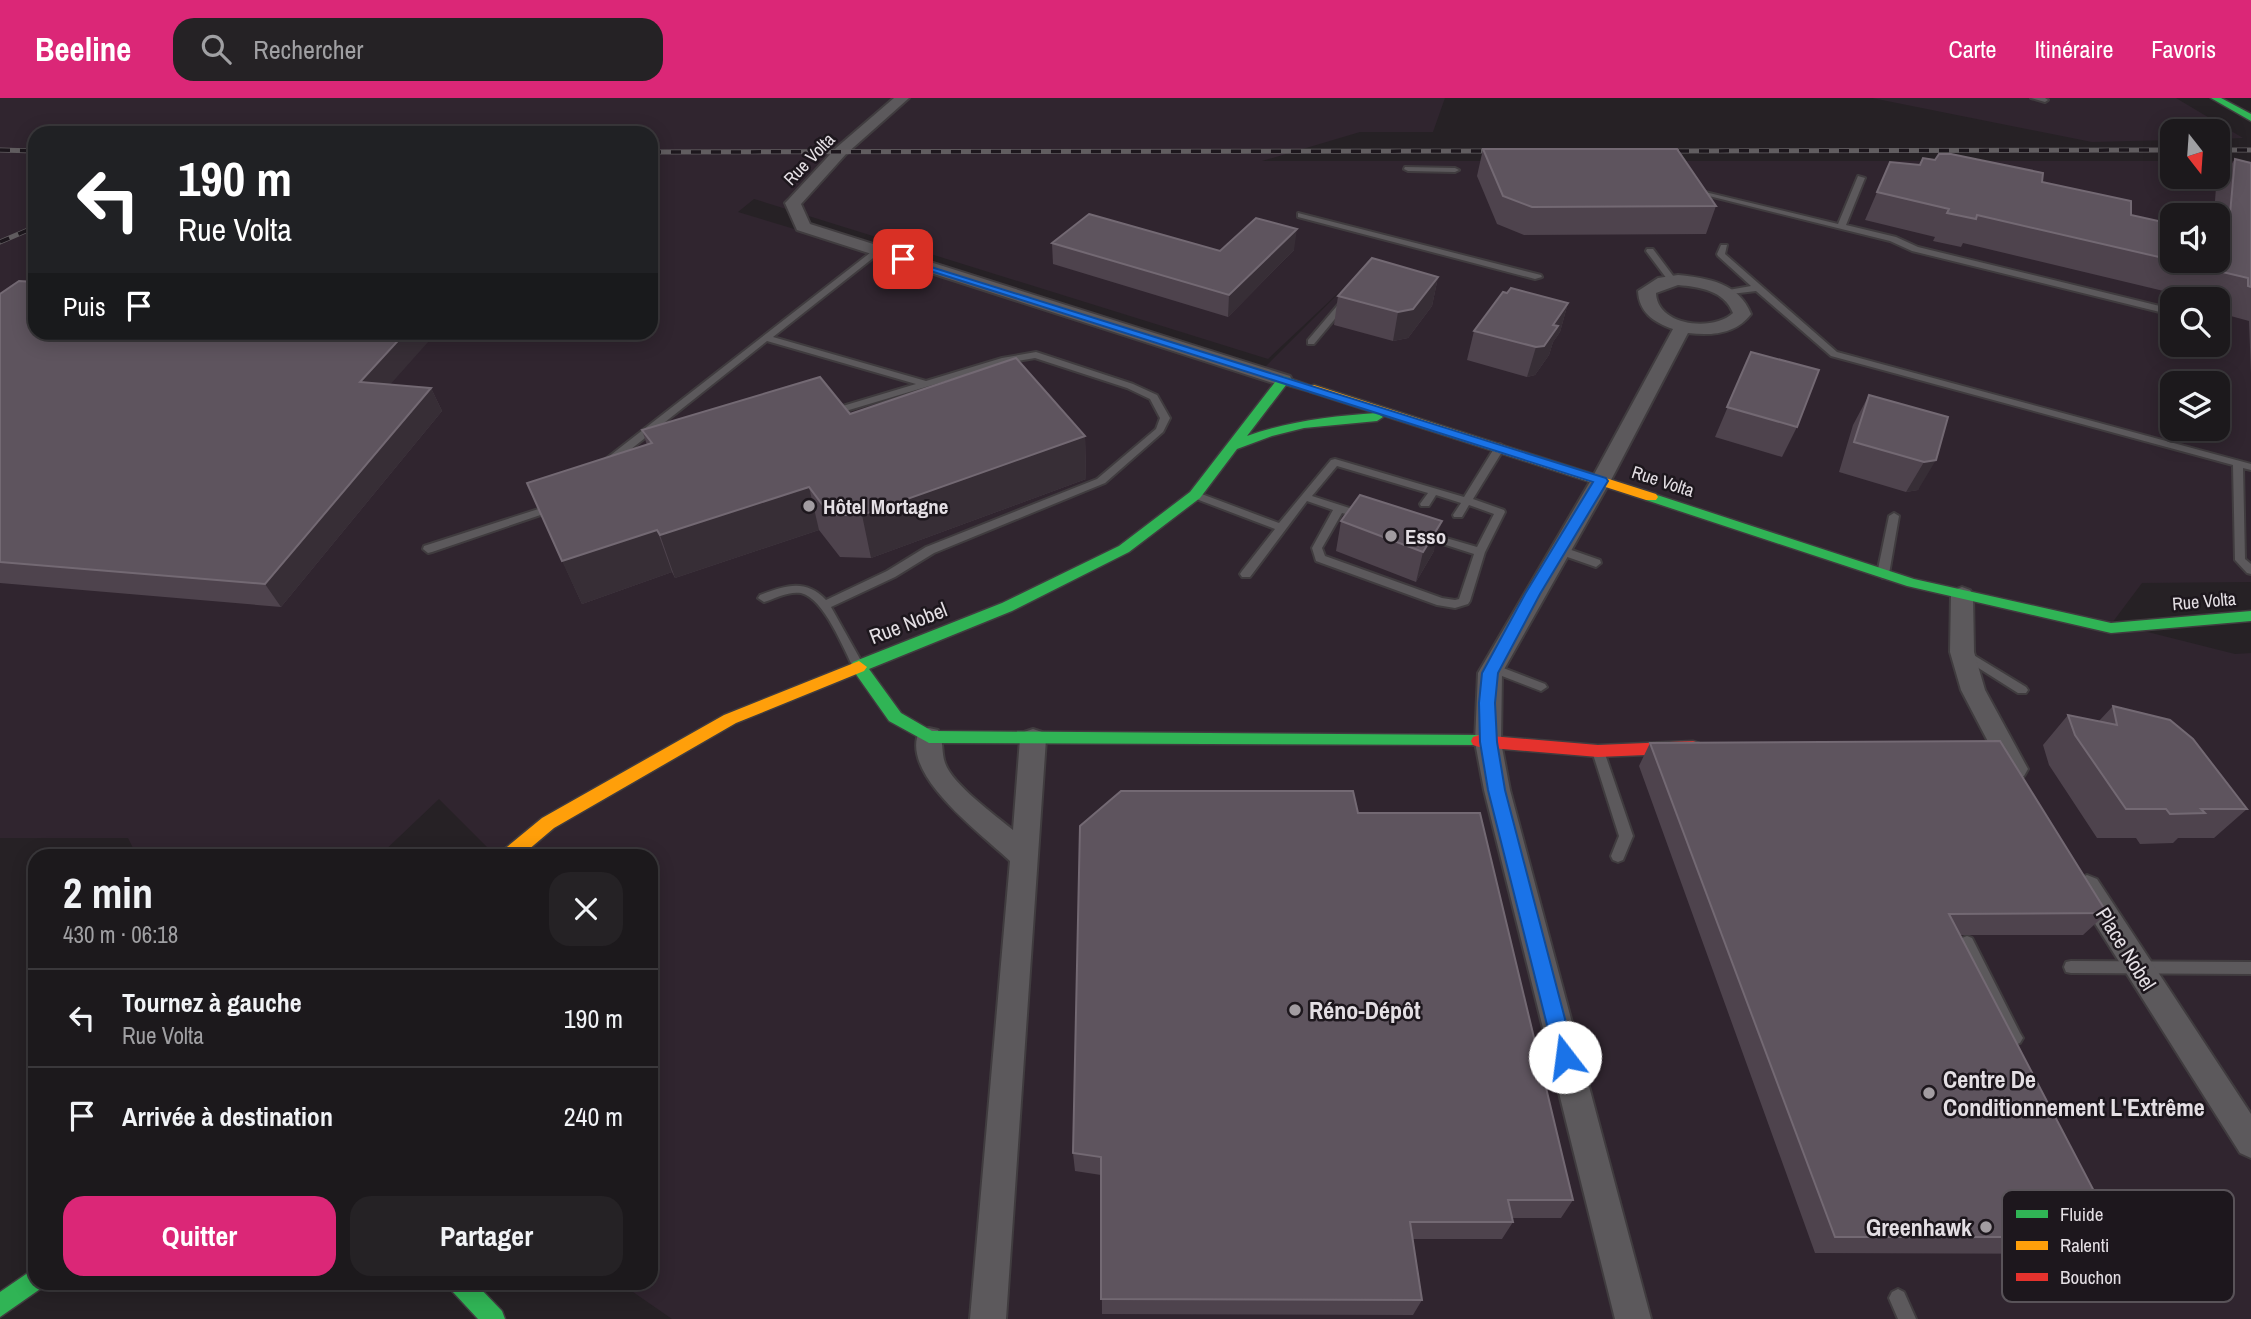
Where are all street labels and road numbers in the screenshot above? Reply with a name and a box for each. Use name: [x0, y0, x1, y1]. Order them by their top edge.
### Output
street label: Rue Volta: [778, 127, 840, 191]
street label: Rue Volta: [1629, 459, 1697, 503]
street label: Rue Volta: [2171, 586, 2237, 616]
street label: Rue Nobel: [865, 595, 951, 651]
street label: Place Nobel: [2089, 902, 2163, 996]

